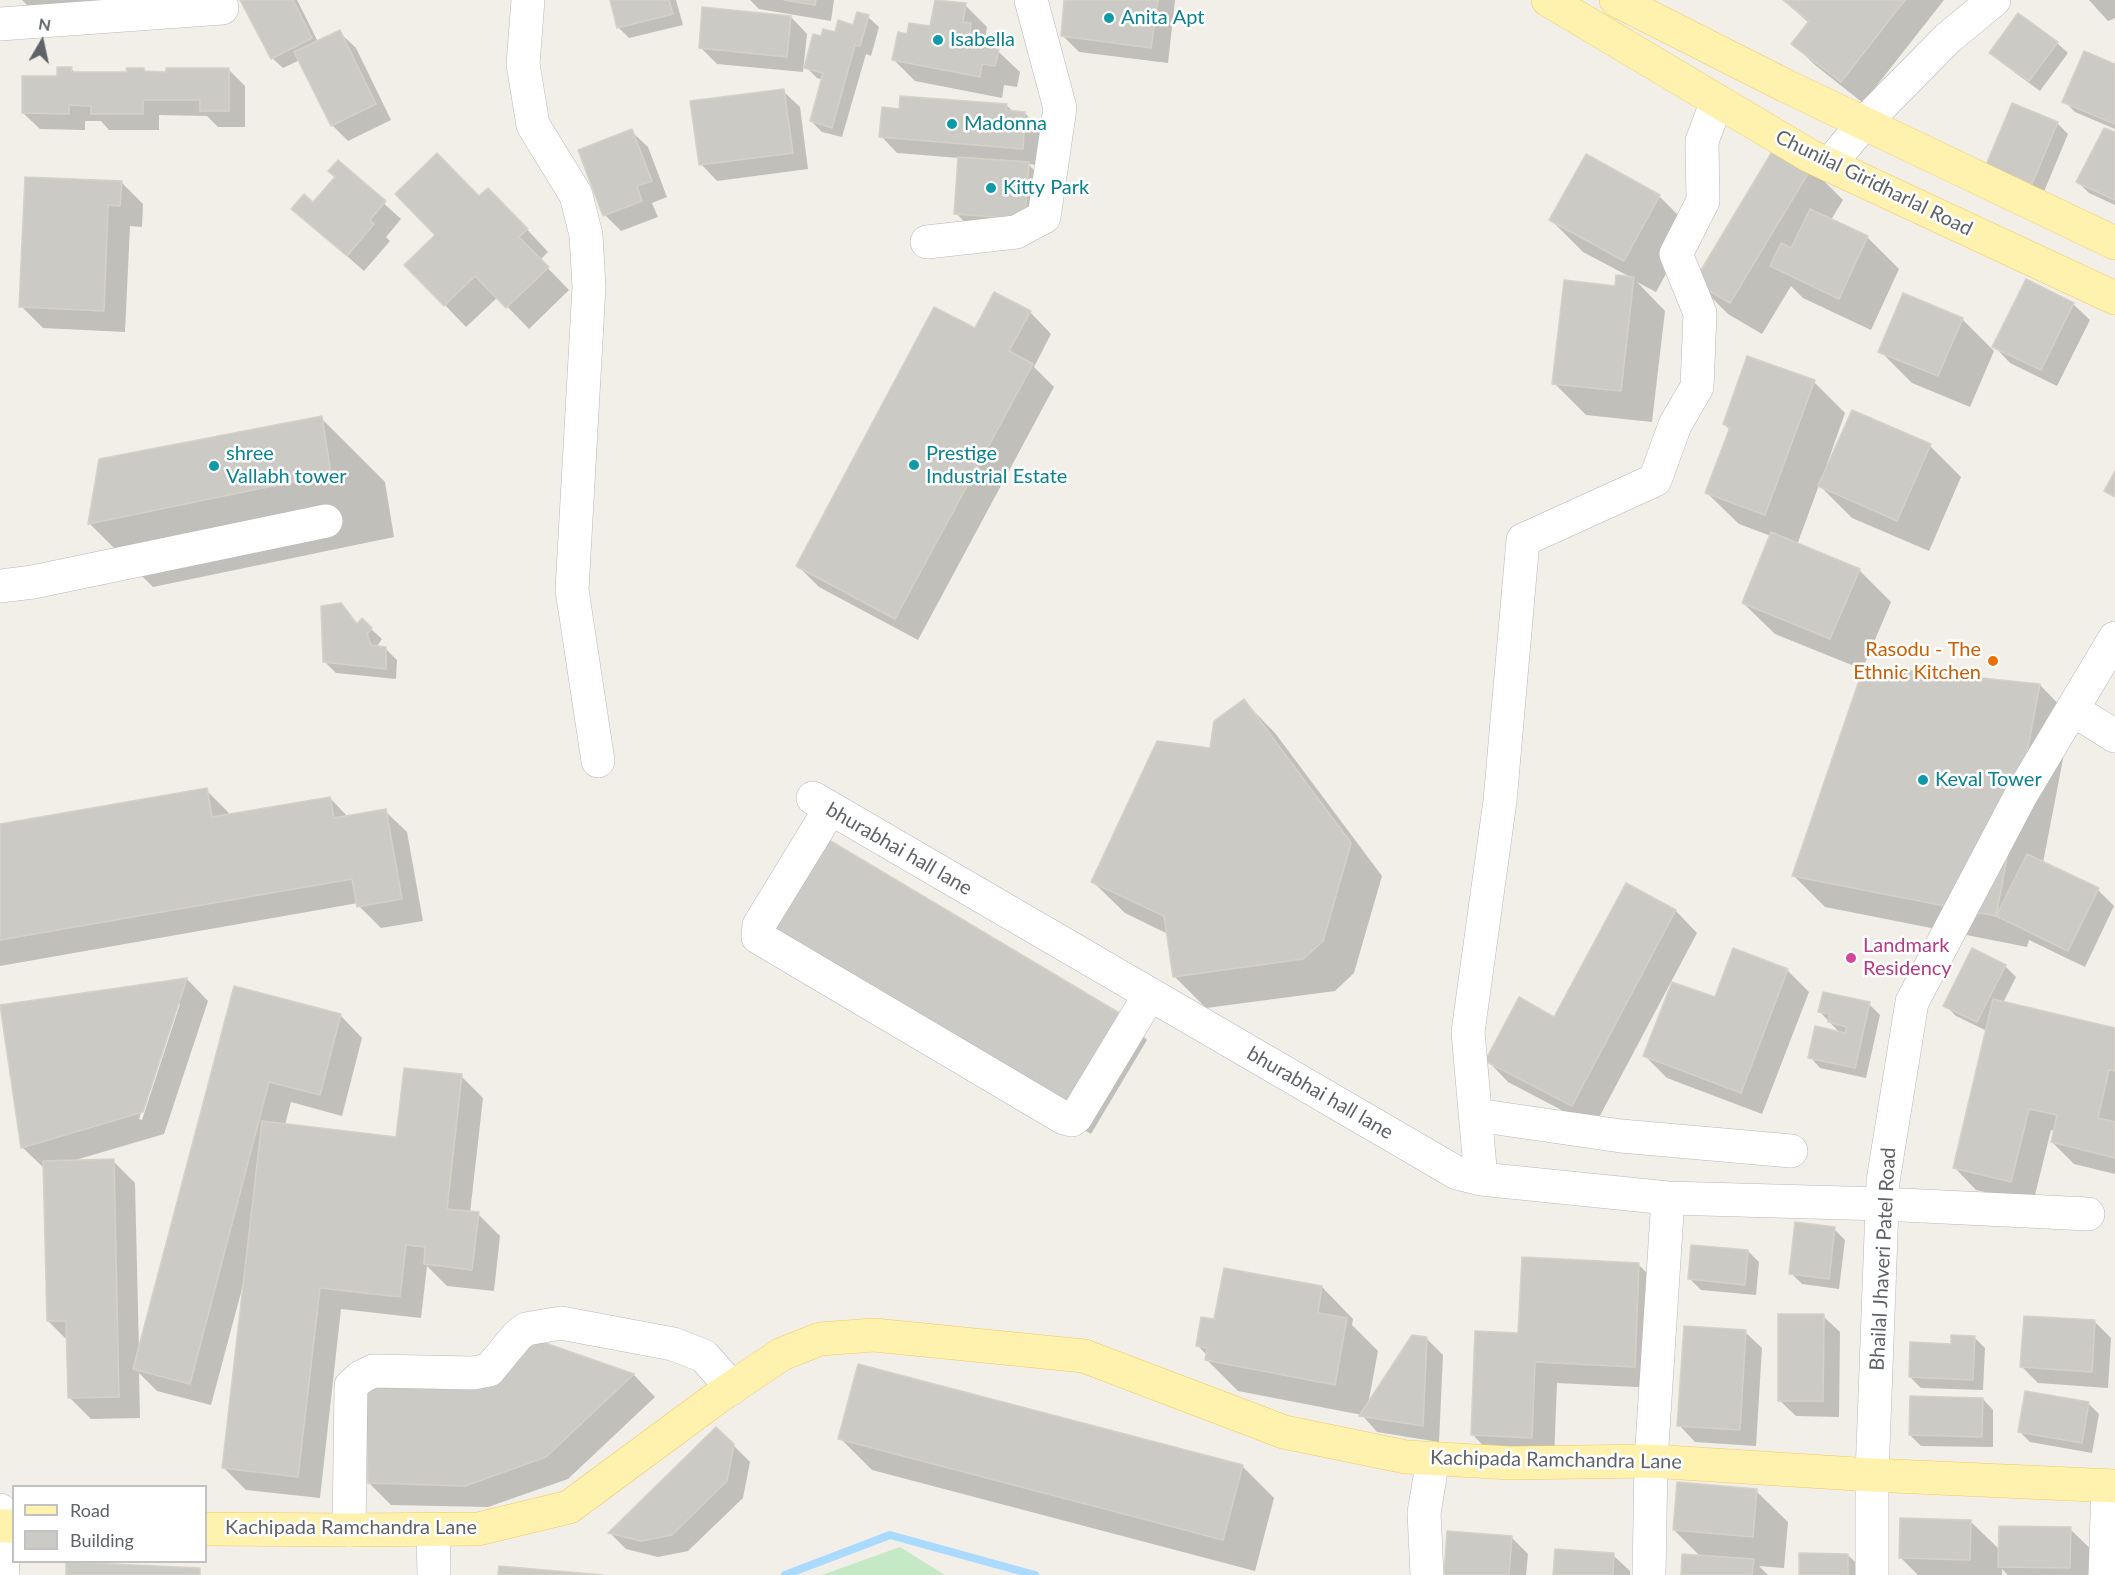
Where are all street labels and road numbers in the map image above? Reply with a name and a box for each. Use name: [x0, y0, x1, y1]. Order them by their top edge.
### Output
street label: Chunilal Giridharlal Road: [1772, 125, 1976, 241]
street label: bhurabhai hall lane: [822, 797, 976, 901]
street label: bhurabhai hall lane: [1243, 1041, 1397, 1145]
street label: Bhailal Jhaveri Patel Road: [1865, 1147, 1901, 1371]
street label: Kachipada Ramchandra Lane: [1430, 1446, 1682, 1474]
street label: Kachipada Ramchandra Lane: [225, 1516, 477, 1540]

